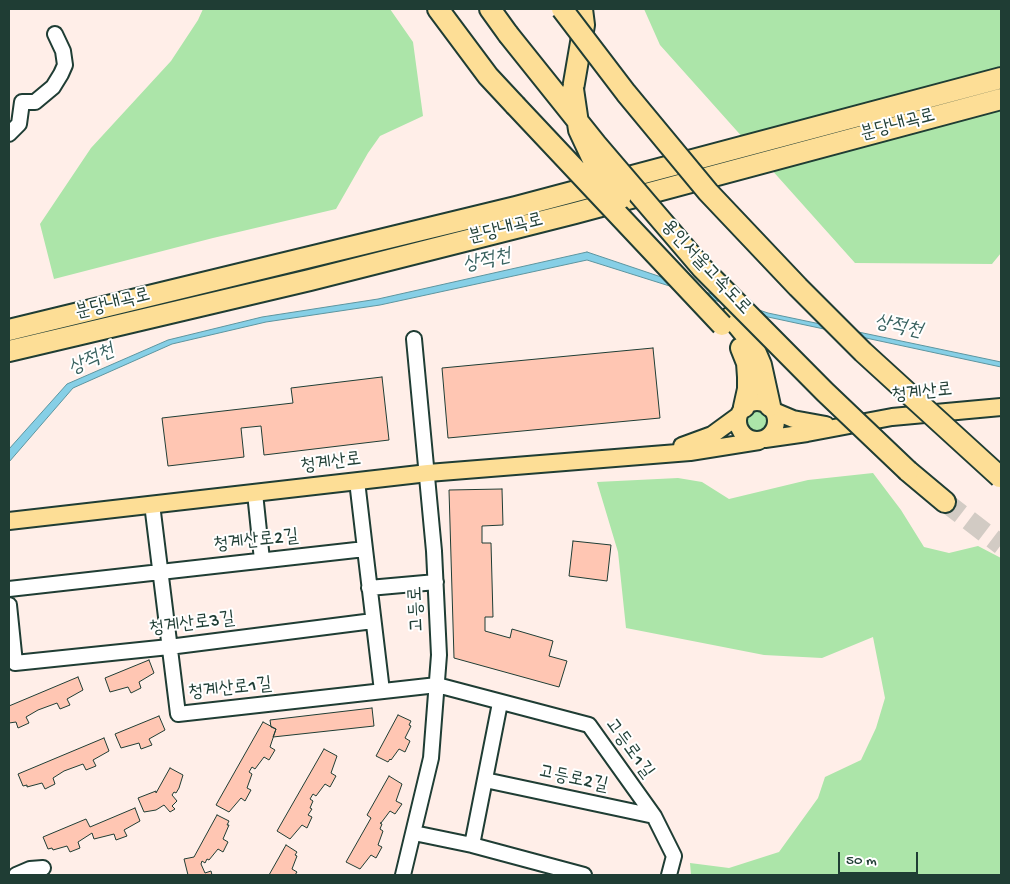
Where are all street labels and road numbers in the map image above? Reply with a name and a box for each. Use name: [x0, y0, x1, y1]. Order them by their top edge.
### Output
street label: 분당내곡로: [858, 105, 938, 147]
street label: 분당내곡로: [466, 210, 546, 250]
street label: 용인서울고속도로: [655, 215, 755, 321]
street label: 분당내곡로: [73, 285, 153, 325]
street label: 청계산로: [890, 379, 954, 409]
street label: 청계산로: [299, 449, 363, 479]
street label: 청계산로2길: [212, 526, 300, 558]
street label: 고등로: [405, 586, 431, 632]
street label: 청계산로3길: [148, 608, 236, 642]
street label: 청계산로1길: [187, 674, 273, 706]
street label: 고등로1길: [599, 714, 657, 784]
street label: 고등로2길: [536, 762, 610, 798]

